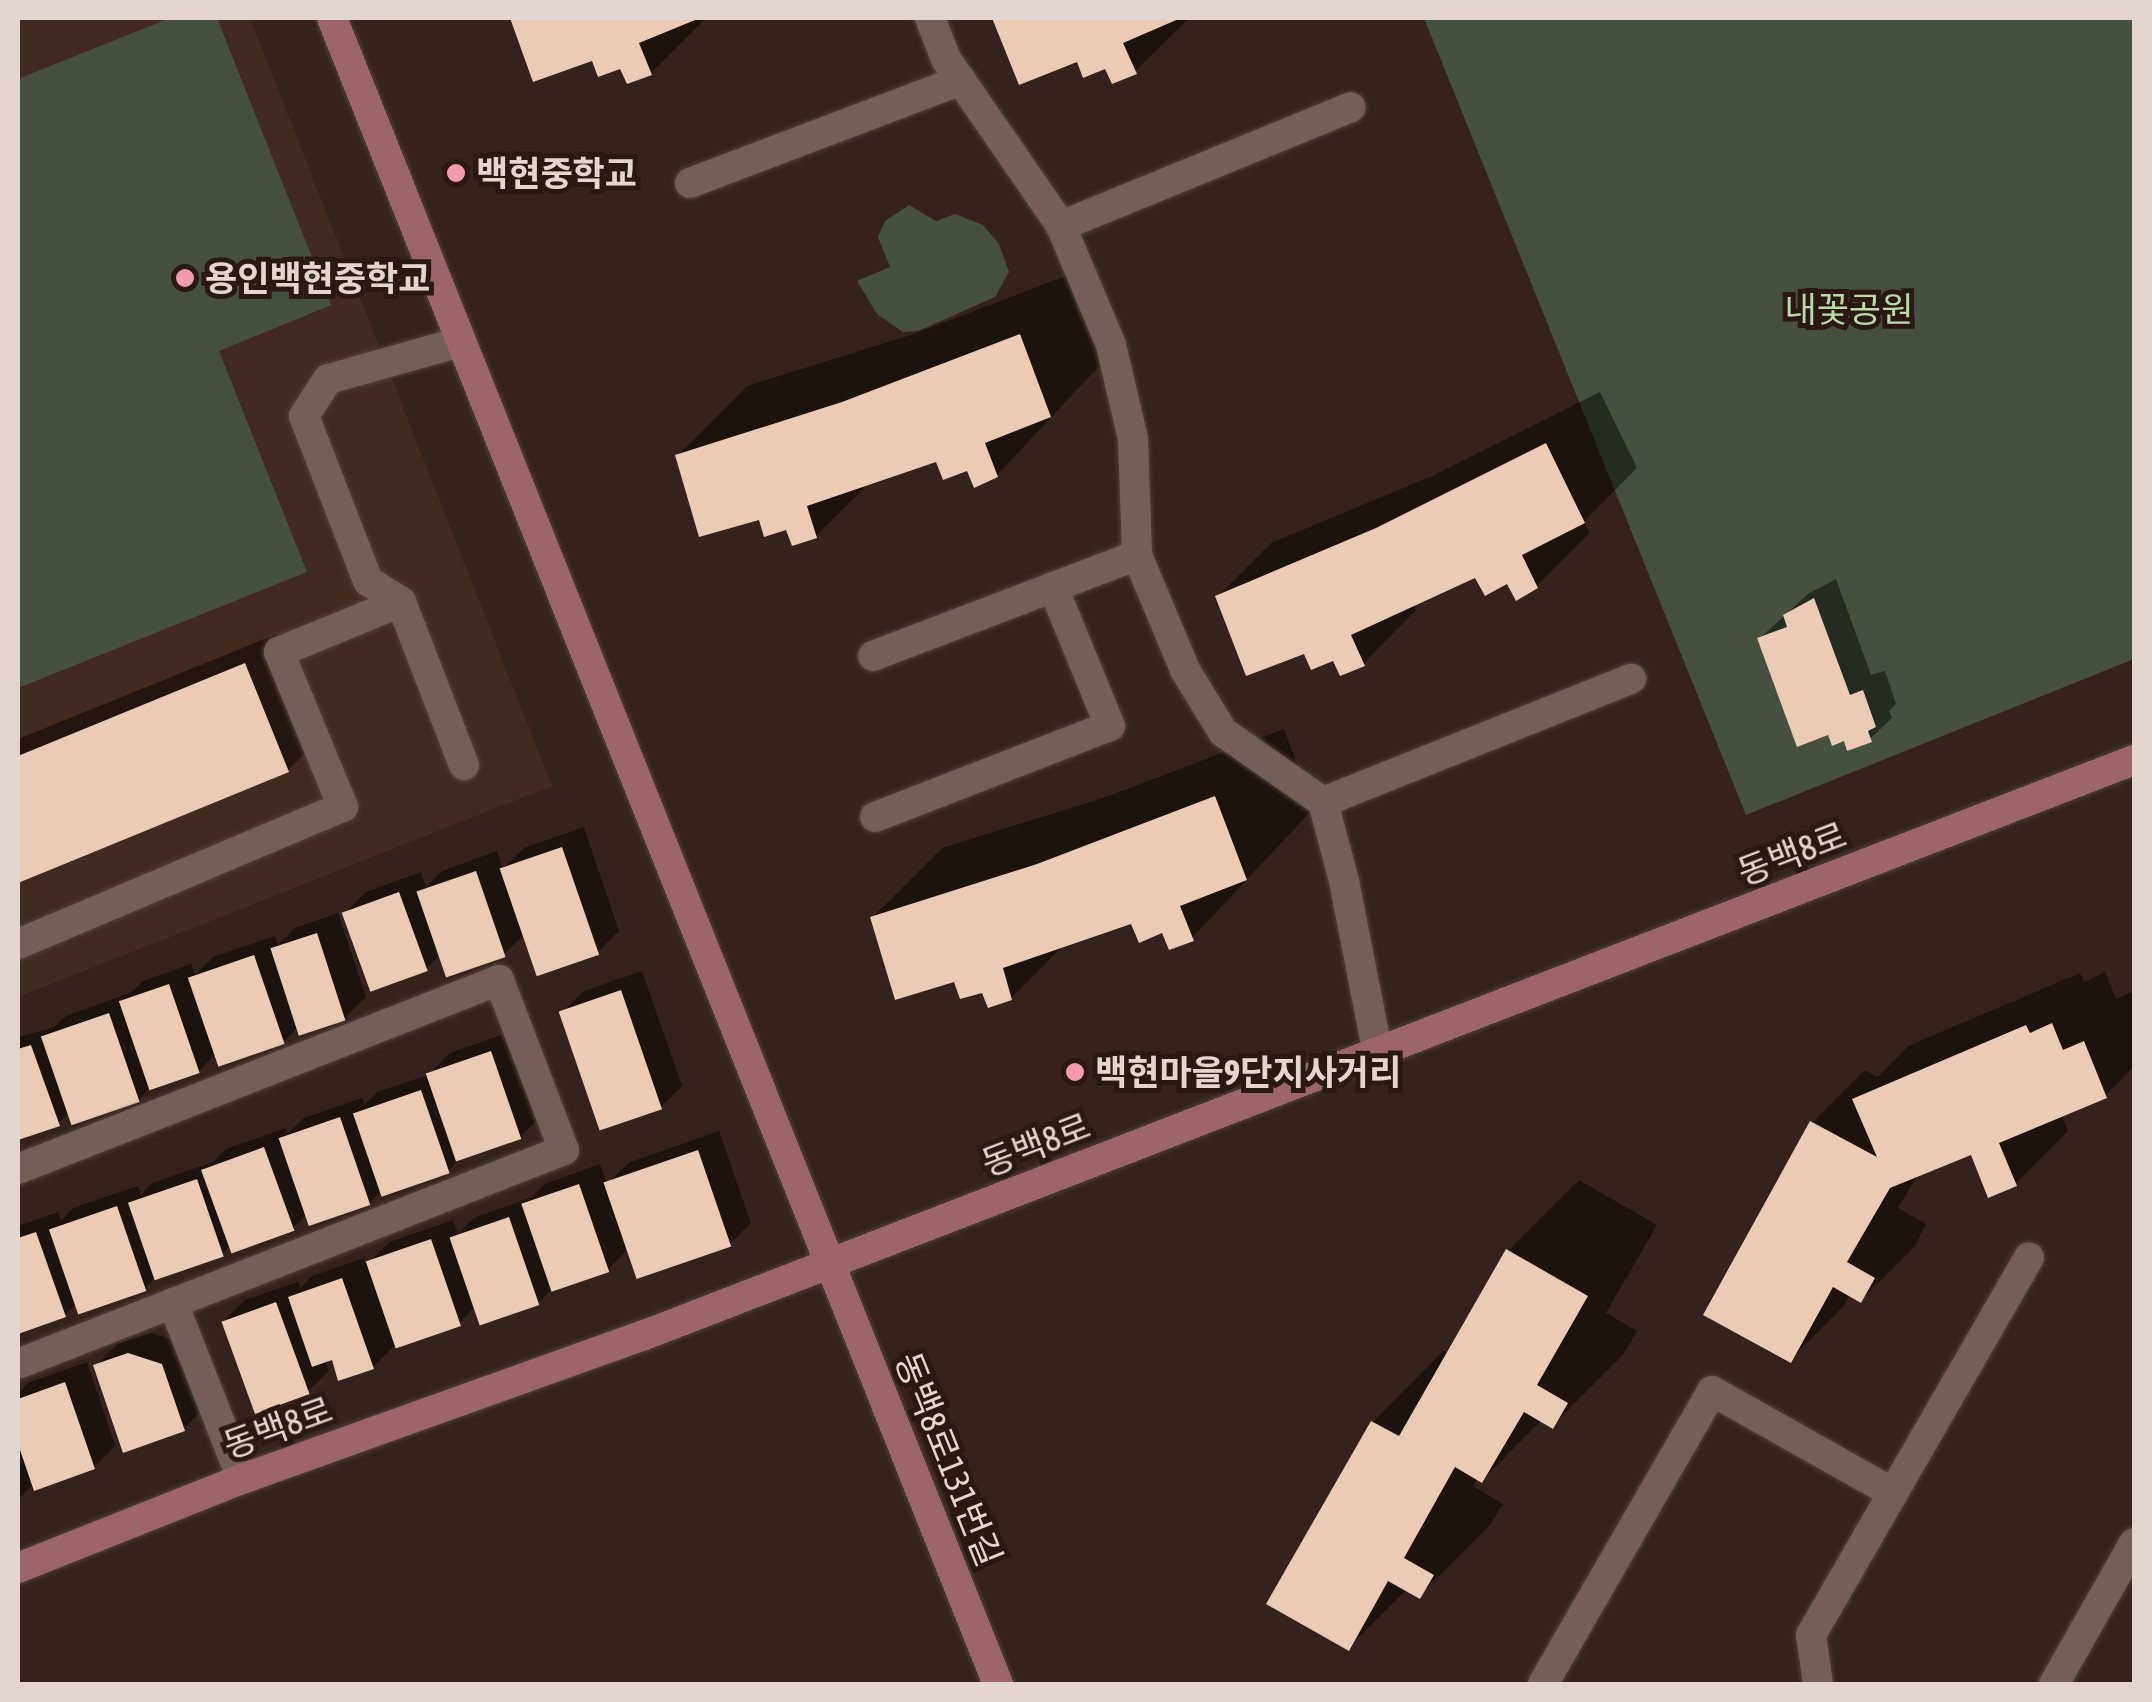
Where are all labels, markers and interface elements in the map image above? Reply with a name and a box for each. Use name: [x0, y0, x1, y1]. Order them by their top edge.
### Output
place label: 백현중학교: [476, 152, 637, 194]
marker: 백현중학교: [445, 162, 467, 184]
place label: 용인백현중학교: [205, 257, 430, 299]
marker: 용인백현중학교: [174, 267, 196, 289]
park label: 내꽃공원: [1785, 288, 1913, 330]
street label: 동백8로: [1732, 813, 1852, 893]
place label: 백현마을9단지사거리: [1095, 1051, 1401, 1093]
marker: 백현마을9단지사거리: [1064, 1061, 1086, 1083]
street label: 동백8로: [976, 1104, 1096, 1184]
street label: 동백8로131번길: [887, 1346, 1011, 1572]
street label: 동백8로: [218, 1388, 338, 1466]

